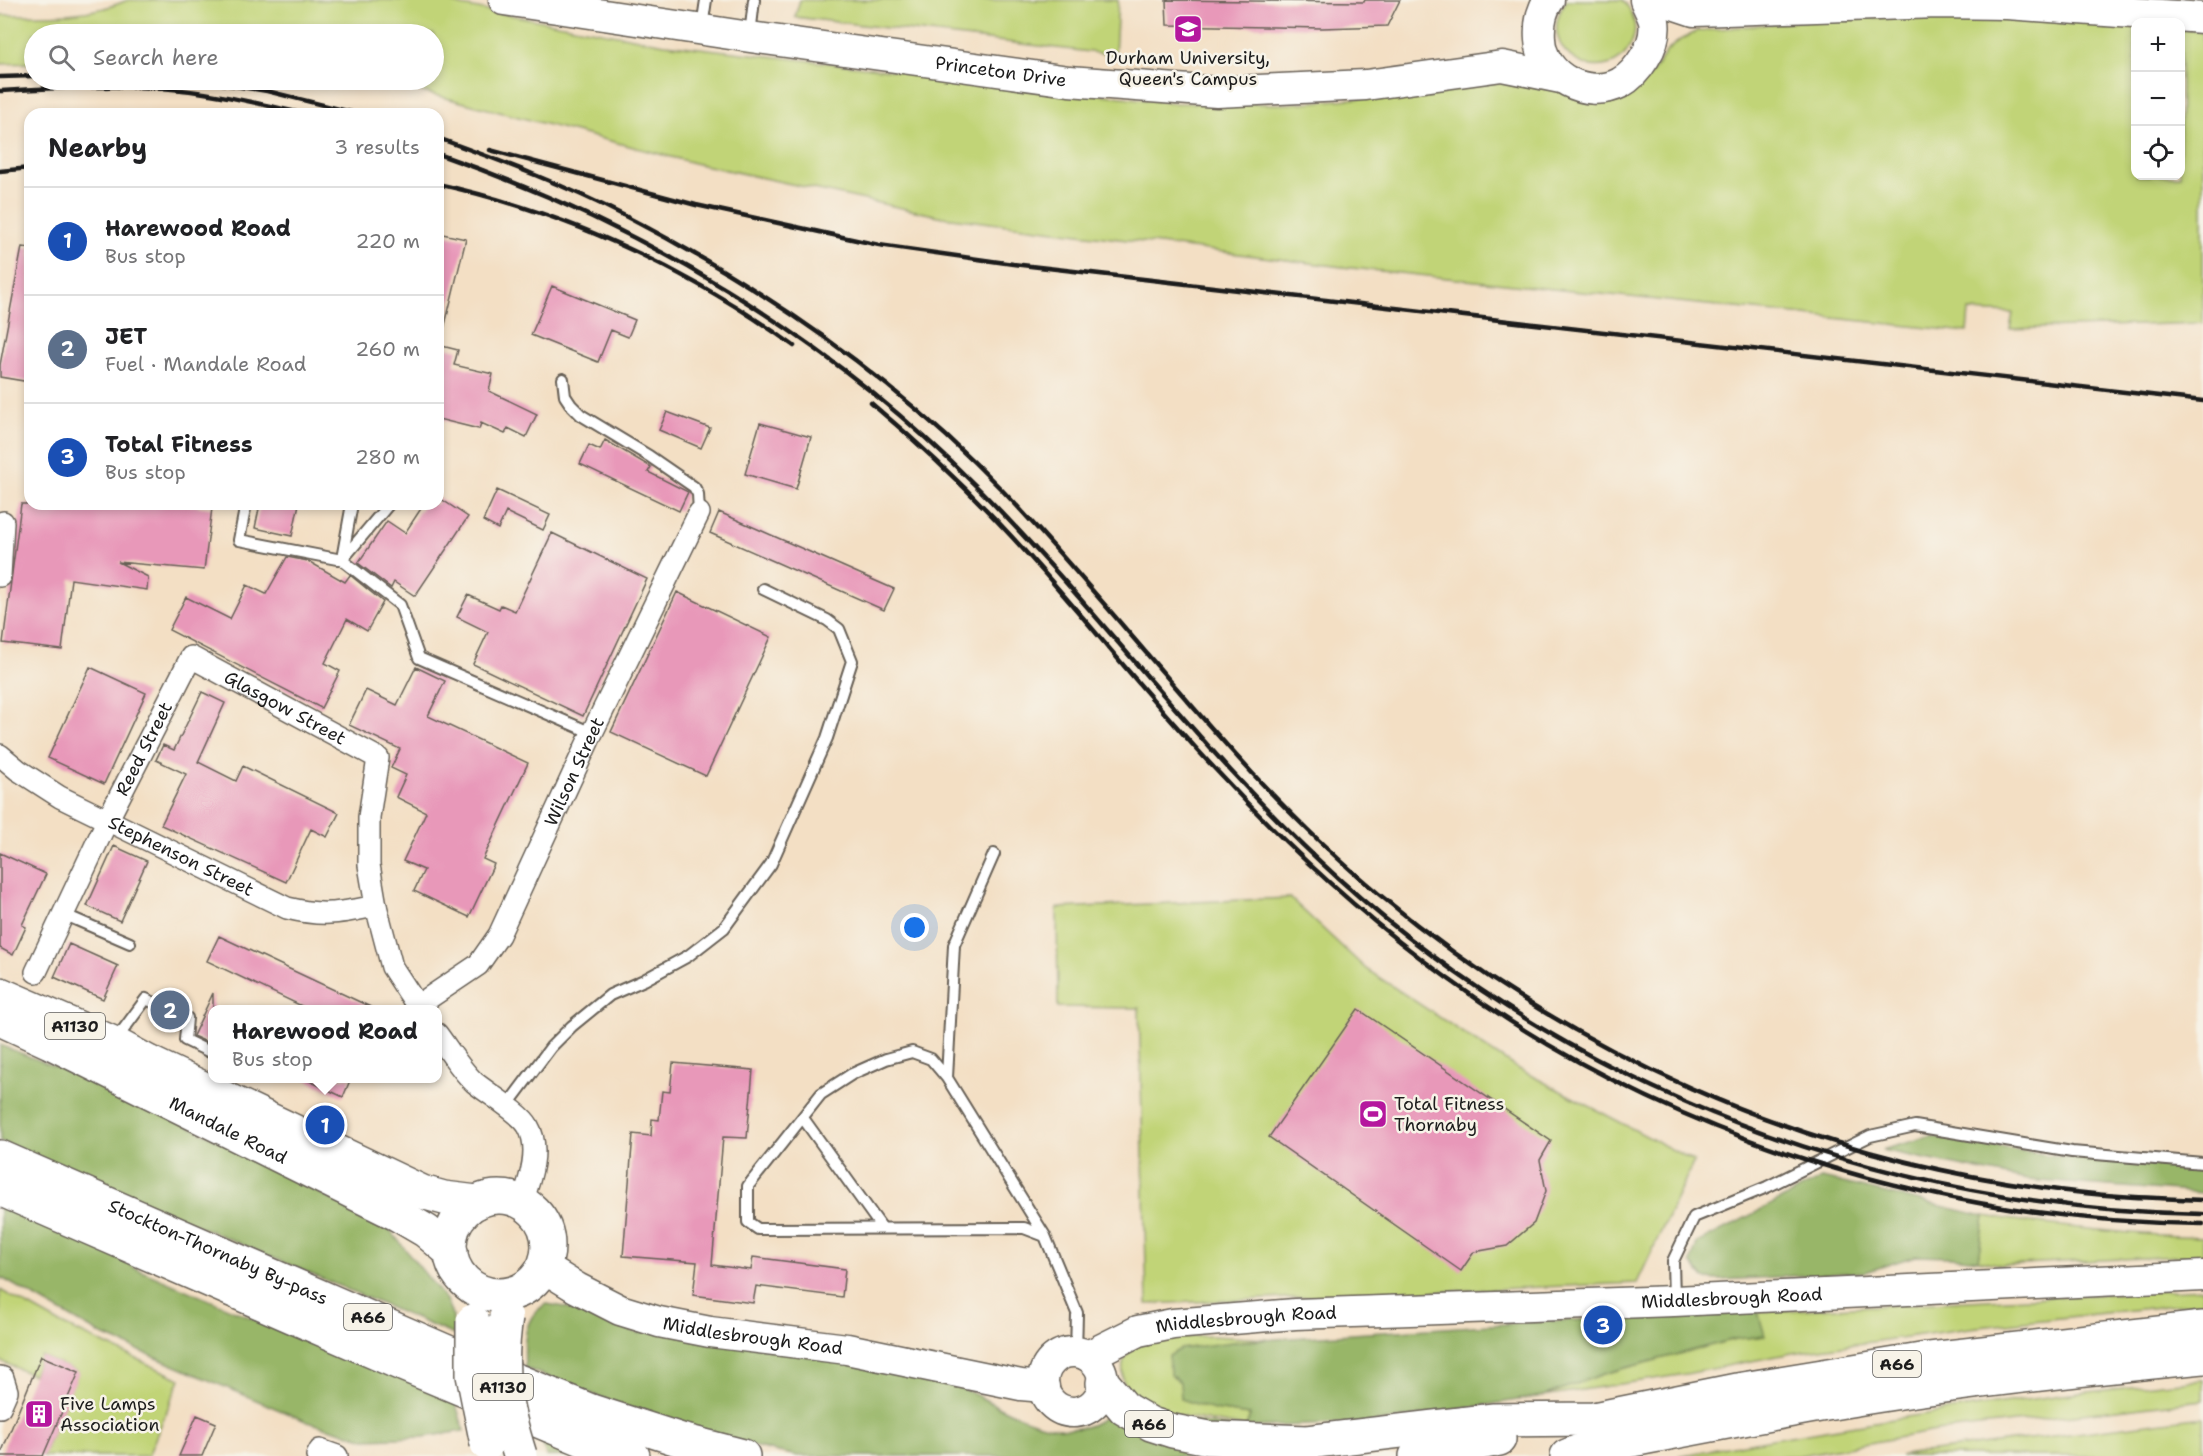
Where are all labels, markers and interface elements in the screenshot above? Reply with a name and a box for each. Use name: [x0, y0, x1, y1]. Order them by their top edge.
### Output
school or university icon: Durham University, Queen's Campus: [1172, 13, 1204, 45]
map controls: [2131, 18, 2185, 180]
button: +: [2131, 18, 2185, 72]
search box: [24, 24, 444, 90]
icon: search: [45, 41, 78, 74]
text: Search here: [93, 43, 219, 72]
place label: Durham University, Queen's Campus: [1106, 46, 1270, 91]
street label: Princeton Drive: [934, 51, 1068, 93]
button: −: [2131, 72, 2185, 126]
button: locate: [2131, 126, 2185, 180]
text: Nearby: [48, 130, 147, 165]
text: 3 results: [334, 134, 420, 160]
text: Harewood Road: [105, 214, 291, 243]
text: 1: [63, 228, 72, 254]
text: 220 m: [356, 228, 420, 254]
text: Bus stop: [105, 243, 186, 269]
text: JET: [105, 322, 147, 351]
text: 2: [61, 336, 75, 362]
text: 260 m: [355, 336, 420, 362]
text: Fuel · Mandale Road: [105, 351, 306, 377]
text: Total Fitness: [105, 430, 253, 459]
text: 3: [61, 444, 75, 470]
text: 280 m: [355, 444, 420, 470]
text: Bus stop: [105, 459, 186, 485]
street label: Glasgow Street: [220, 665, 350, 751]
street label: Reed Street: [110, 698, 178, 800]
street label: Wilson Street: [539, 713, 610, 830]
street label: Stephenson Street: [104, 810, 258, 902]
your location: [900, 913, 929, 942]
pin: 2: [150, 988, 190, 1032]
popup: [208, 1005, 442, 1083]
road number: A1130: [45, 1013, 105, 1039]
text: Harewood Road: [232, 1017, 418, 1046]
text: Bus stop: [232, 1046, 313, 1072]
street label: Mandale Road: [165, 1091, 291, 1170]
place label: Total Fitness Thornaby: [1394, 1092, 1505, 1137]
sports icon: Total Fitness Thornaby: [1357, 1098, 1389, 1130]
pin: 1: [306, 1102, 344, 1148]
street label: Stockton-Thornaby By-pass: [105, 1194, 332, 1310]
street label: Middlesbrough Road: [1641, 1282, 1823, 1314]
street label: Middlesbrough Road: [1154, 1301, 1337, 1339]
pin: 3: [1584, 1302, 1622, 1348]
road number: A66: [344, 1304, 392, 1330]
street label: Middlesbrough Road: [661, 1311, 844, 1360]
road number: A66: [1873, 1351, 1921, 1377]
road number: A1130: [473, 1374, 533, 1400]
place label: Five Lamps Association: [60, 1392, 160, 1437]
building icon: Five Lamps Association: [23, 1398, 55, 1430]
road number: A66: [1125, 1411, 1173, 1437]

